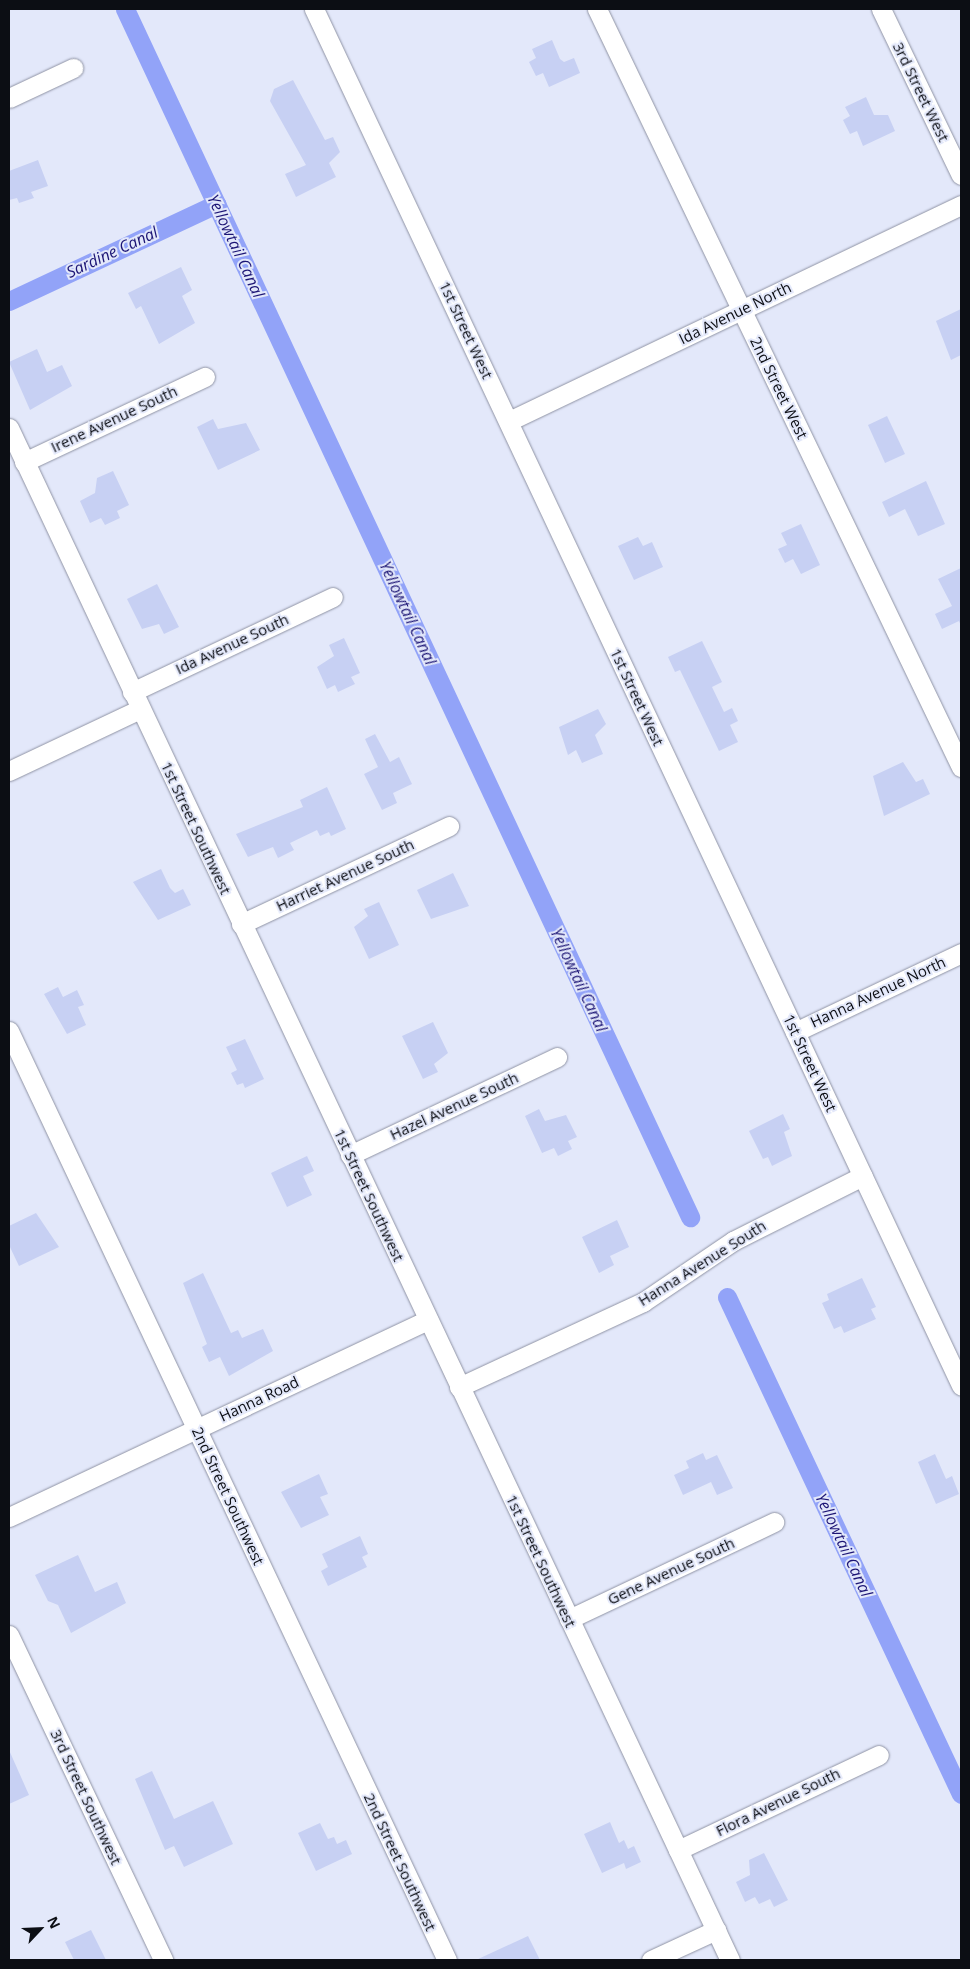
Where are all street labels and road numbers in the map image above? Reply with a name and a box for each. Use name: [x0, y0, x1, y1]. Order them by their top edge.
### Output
street label: 3rd Street West: [889, 39, 953, 145]
street label: 1st Street West: [436, 278, 496, 382]
street label: Ida Avenue North: [676, 278, 794, 348]
street label: 2nd Street West: [746, 334, 812, 442]
street label: Irene Avenue South: [48, 382, 180, 456]
street label: Ida Avenue South: [173, 610, 291, 678]
street label: 1st Street West: [607, 645, 667, 749]
street label: 1st Street Southwest: [157, 759, 235, 897]
street label: Harriet Avenue South: [273, 835, 417, 915]
street label: Hanna Avenue North: [808, 953, 948, 1031]
street label: 1st Street West: [780, 1011, 840, 1115]
street label: Hazel Avenue South: [387, 1068, 521, 1144]
street label: 1st Street Southwest: [330, 1126, 408, 1264]
street label: Hanna Avenue South: [635, 1216, 769, 1310]
street label: Hanna Road: [216, 1373, 302, 1425]
street label: 2nd Street Southwest: [188, 1424, 268, 1568]
street label: 1st Street Southwest: [502, 1492, 580, 1630]
street label: Gene Avenue South: [605, 1534, 737, 1608]
street label: 3rd Street Southwest: [47, 1727, 125, 1867]
street label: Flora Avenue South: [713, 1764, 843, 1840]
street label: 2nd Street Southwest: [360, 1790, 440, 1934]

